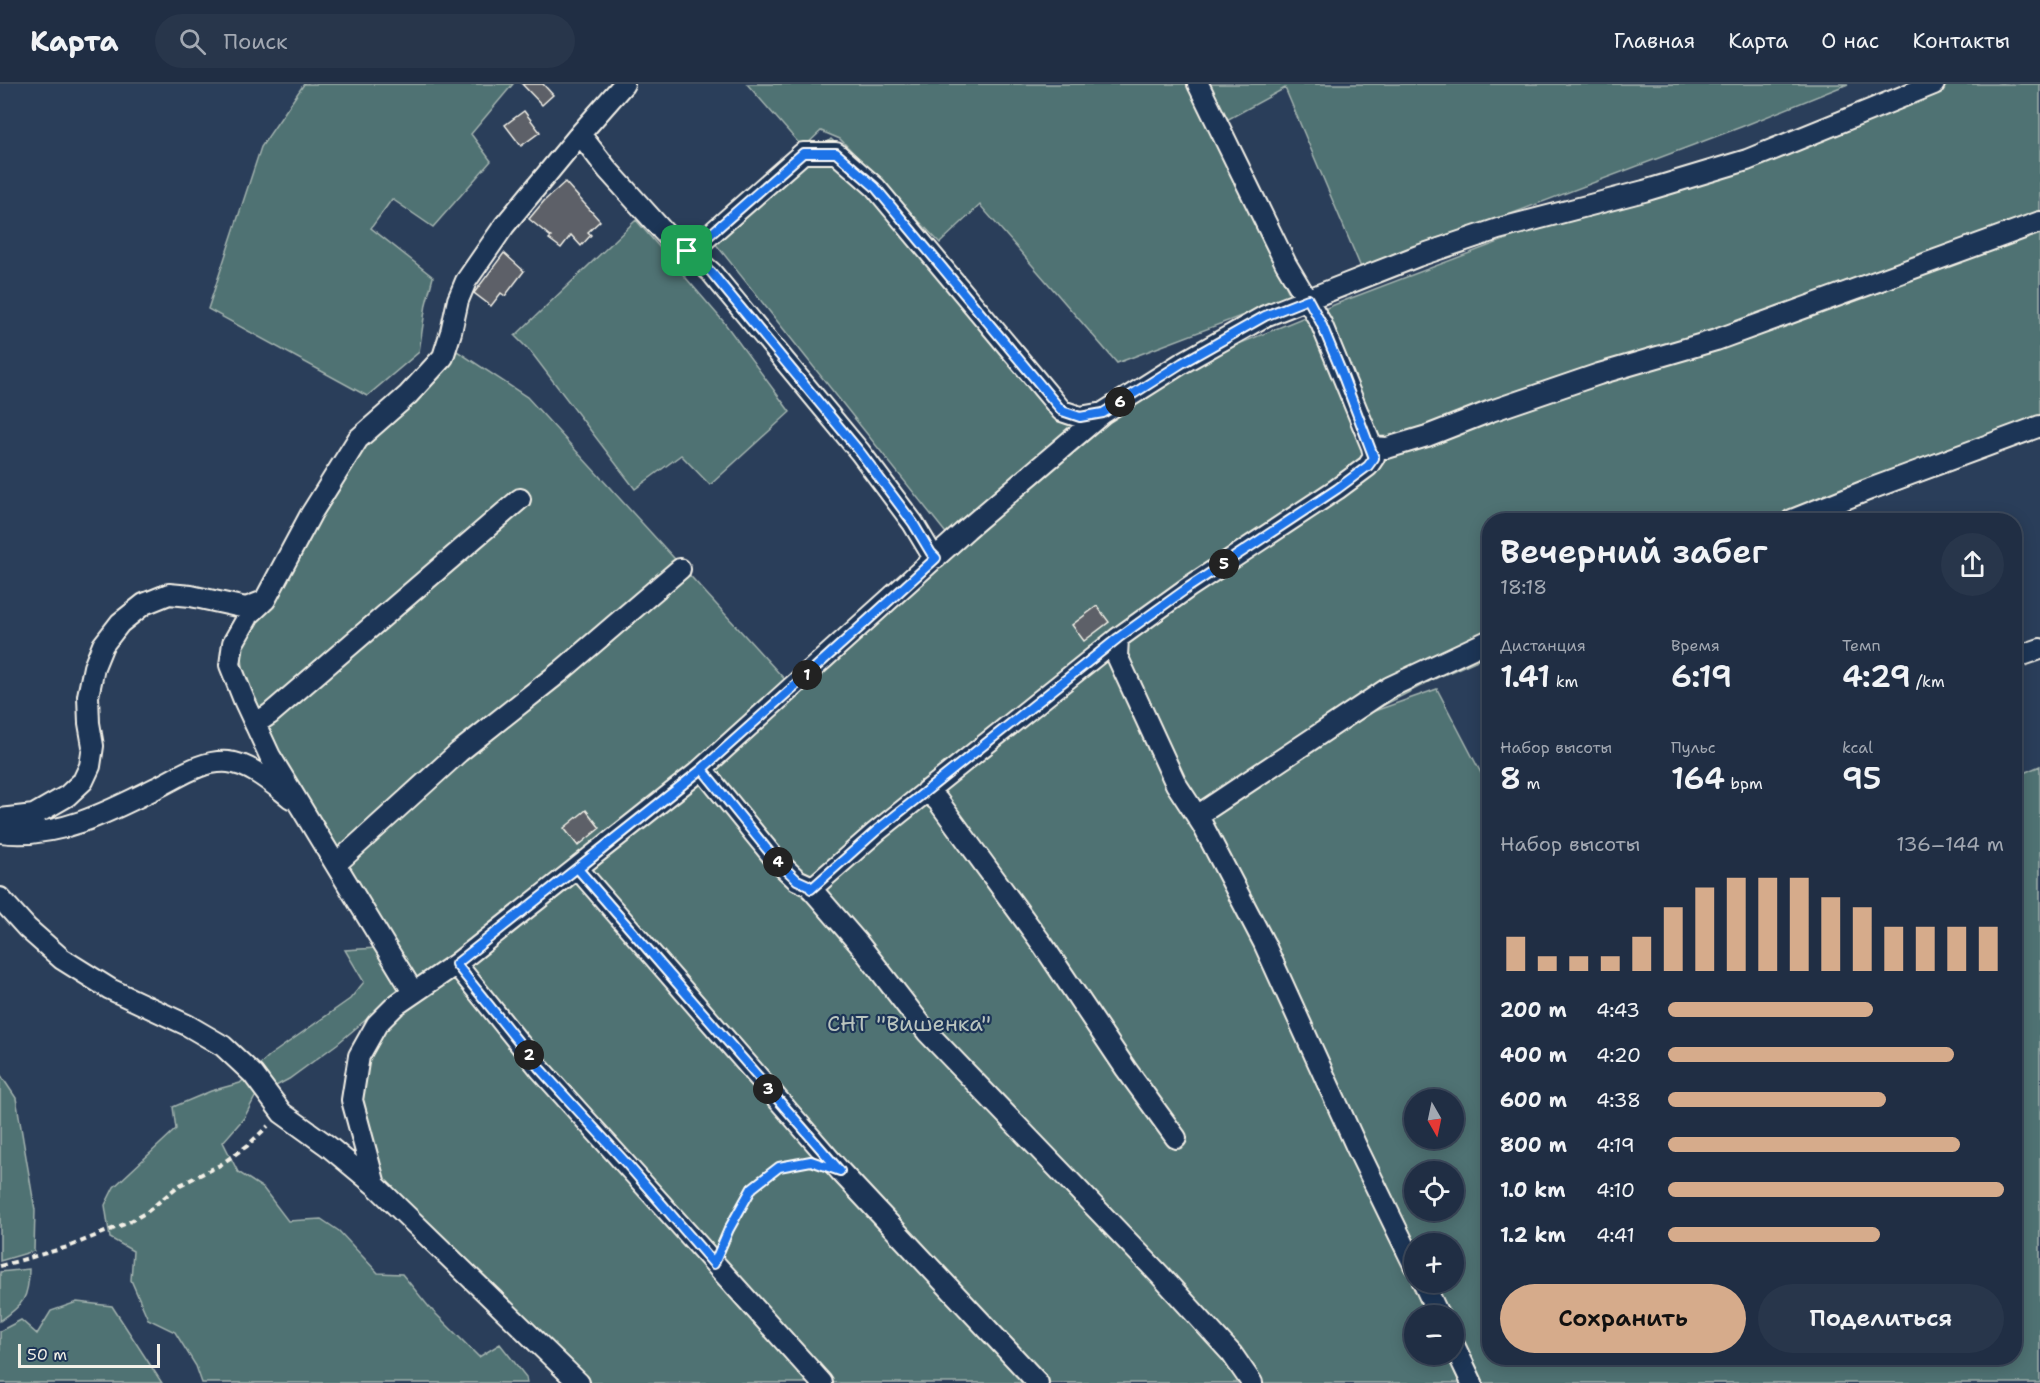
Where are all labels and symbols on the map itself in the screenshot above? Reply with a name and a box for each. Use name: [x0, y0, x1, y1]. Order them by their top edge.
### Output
pin: [661, 225, 712, 276]
pin: 6: [1105, 387, 1135, 417]
pin: 5: [1209, 549, 1239, 579]
pin: 1: [792, 660, 822, 690]
pin: 4: [763, 847, 793, 877]
park label: СНТ "Вишенка": [827, 1009, 991, 1038]
pin: 2: [514, 1040, 544, 1070]
pin: 3: [753, 1074, 783, 1104]
north arrow: [1404, 1089, 1464, 1149]
scale bar: [18, 1341, 160, 1368]

